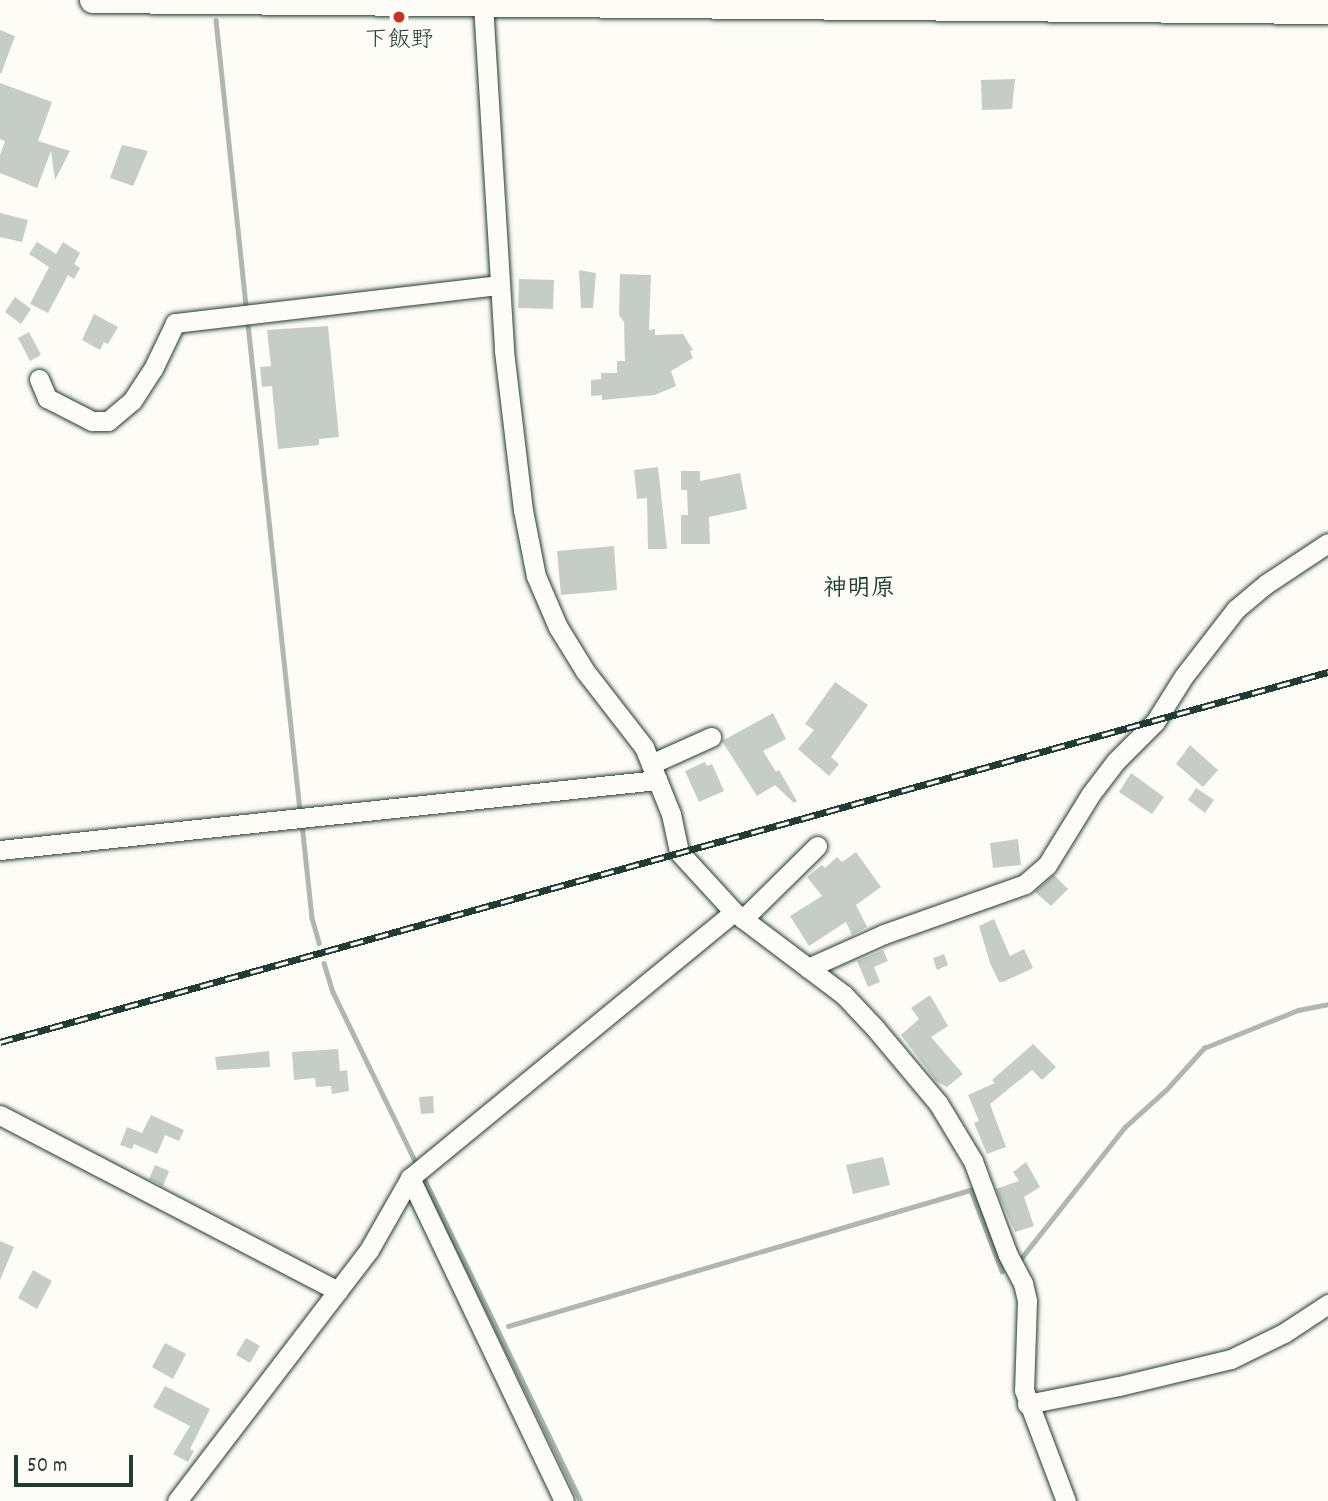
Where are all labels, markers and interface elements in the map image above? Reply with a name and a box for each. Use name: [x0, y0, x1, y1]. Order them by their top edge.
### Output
marker: 下飯野: [391, 9, 407, 25]
place label: 下飯野: [365, 28, 433, 56]
district label: 神明原: [823, 577, 895, 605]
scale bar: [18, 1442, 136, 1486]
text: 50 m: [27, 1452, 67, 1482]

